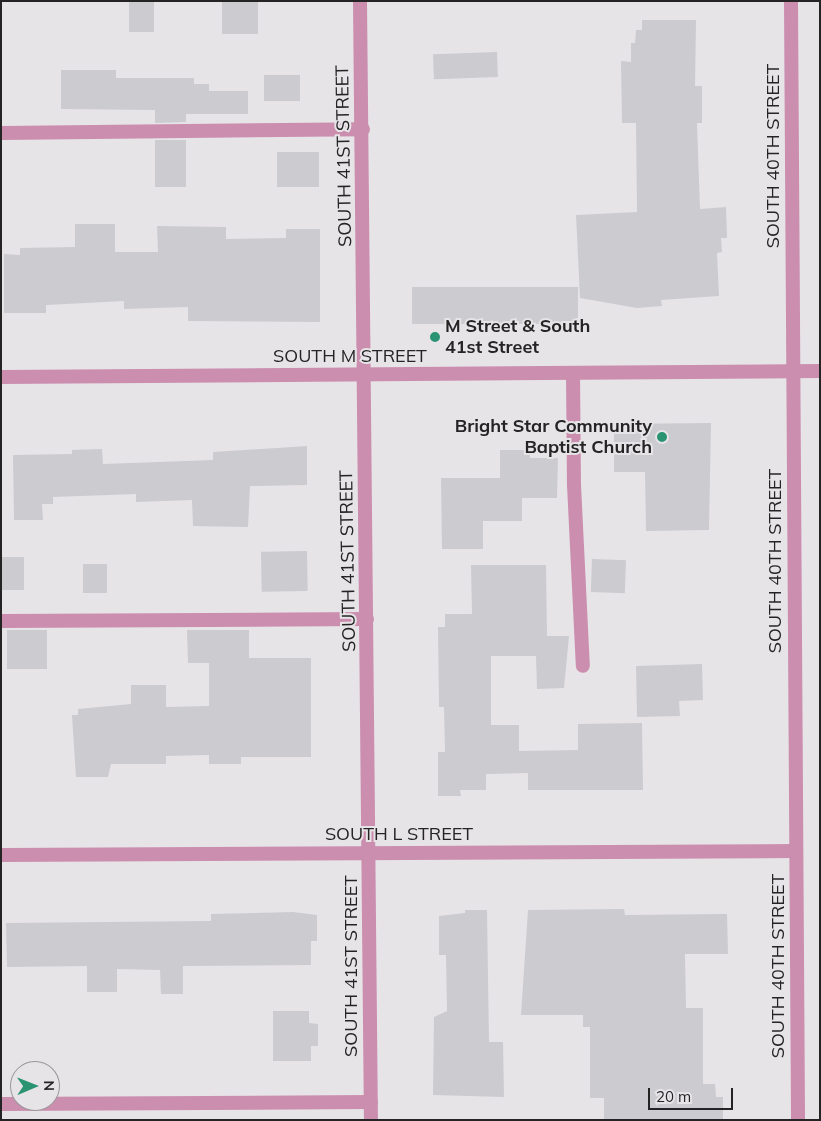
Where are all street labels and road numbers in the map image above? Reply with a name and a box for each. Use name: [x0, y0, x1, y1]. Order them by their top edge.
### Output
street label: SOUTH 40TH STREET: [762, 64, 784, 248]
street label: SOUTH 41ST STREET: [332, 65, 356, 247]
street label: SOUTH M STREET: [273, 345, 427, 367]
street label: SOUTH 40TH STREET: [764, 469, 786, 653]
street label: SOUTH 41ST STREET: [336, 470, 360, 652]
street label: SOUTH L STREET: [325, 823, 473, 845]
street label: SOUTH 40TH STREET: [767, 874, 789, 1058]
street label: SOUTH 41ST STREET: [340, 875, 362, 1057]

